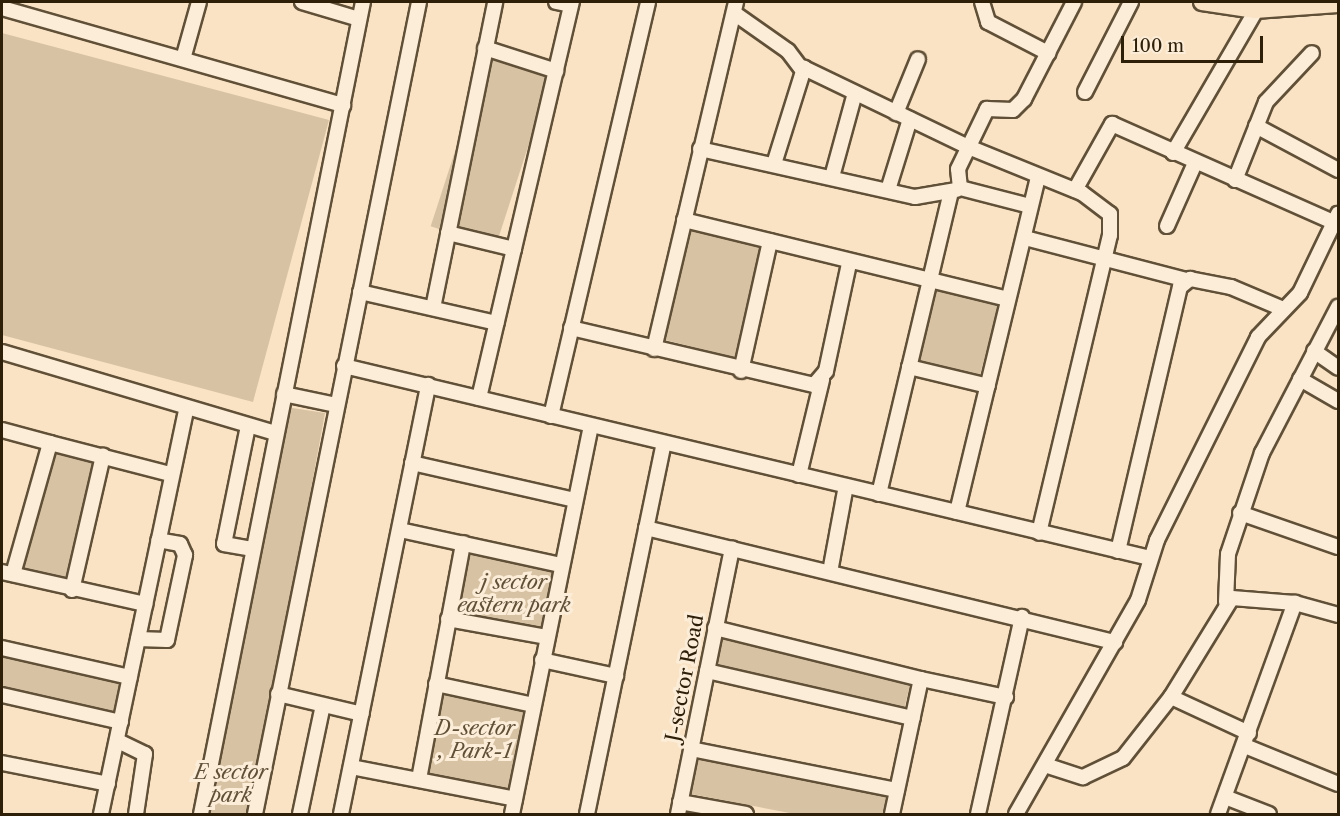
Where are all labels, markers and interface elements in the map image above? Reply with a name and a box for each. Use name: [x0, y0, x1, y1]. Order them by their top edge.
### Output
scale bar: [1124, 24, 1266, 62]
text: 100 m: [1132, 35, 1184, 57]
park label: j sector eastern park: [457, 570, 571, 617]
street label: J-sector Road: [661, 612, 709, 744]
park label: D-sector , Park-1: [435, 717, 515, 764]
park label: E sector park: [194, 760, 268, 807]

